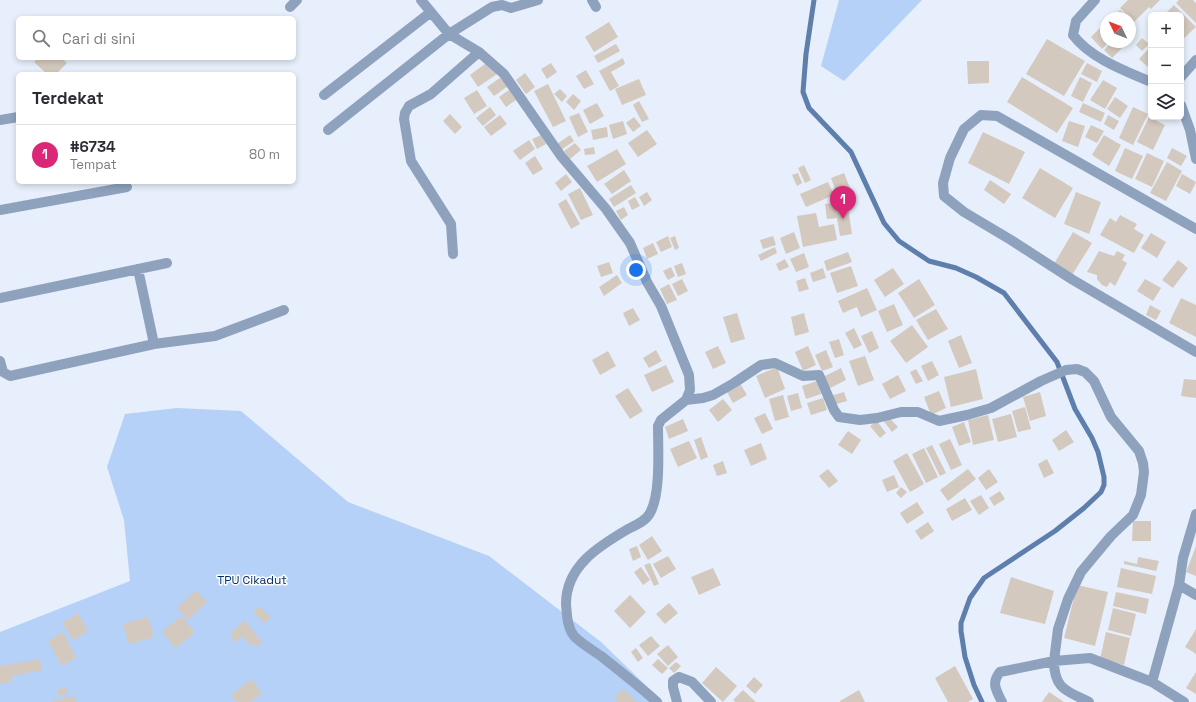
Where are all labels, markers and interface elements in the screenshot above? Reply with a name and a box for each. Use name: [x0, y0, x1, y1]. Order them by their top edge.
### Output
north arrow: [1100, 12, 1136, 48]
map controls: [1148, 12, 1184, 120]
button: +: [1148, 12, 1184, 48]
search box: [16, 16, 296, 60]
icon: search: [30, 27, 52, 49]
text: Cari di sini: [62, 29, 135, 48]
button: −: [1148, 48, 1184, 84]
button: layers: [1148, 84, 1184, 120]
text: Terdekat: [32, 87, 104, 109]
text: #6734: [70, 137, 116, 156]
text: 1: [42, 146, 48, 163]
text: 80 m: [249, 146, 280, 163]
text: Tempat: [70, 156, 117, 173]
pin: 1: [830, 186, 856, 219]
your location: [626, 260, 646, 280]
park label: TPU Cikadut: [217, 572, 287, 588]

